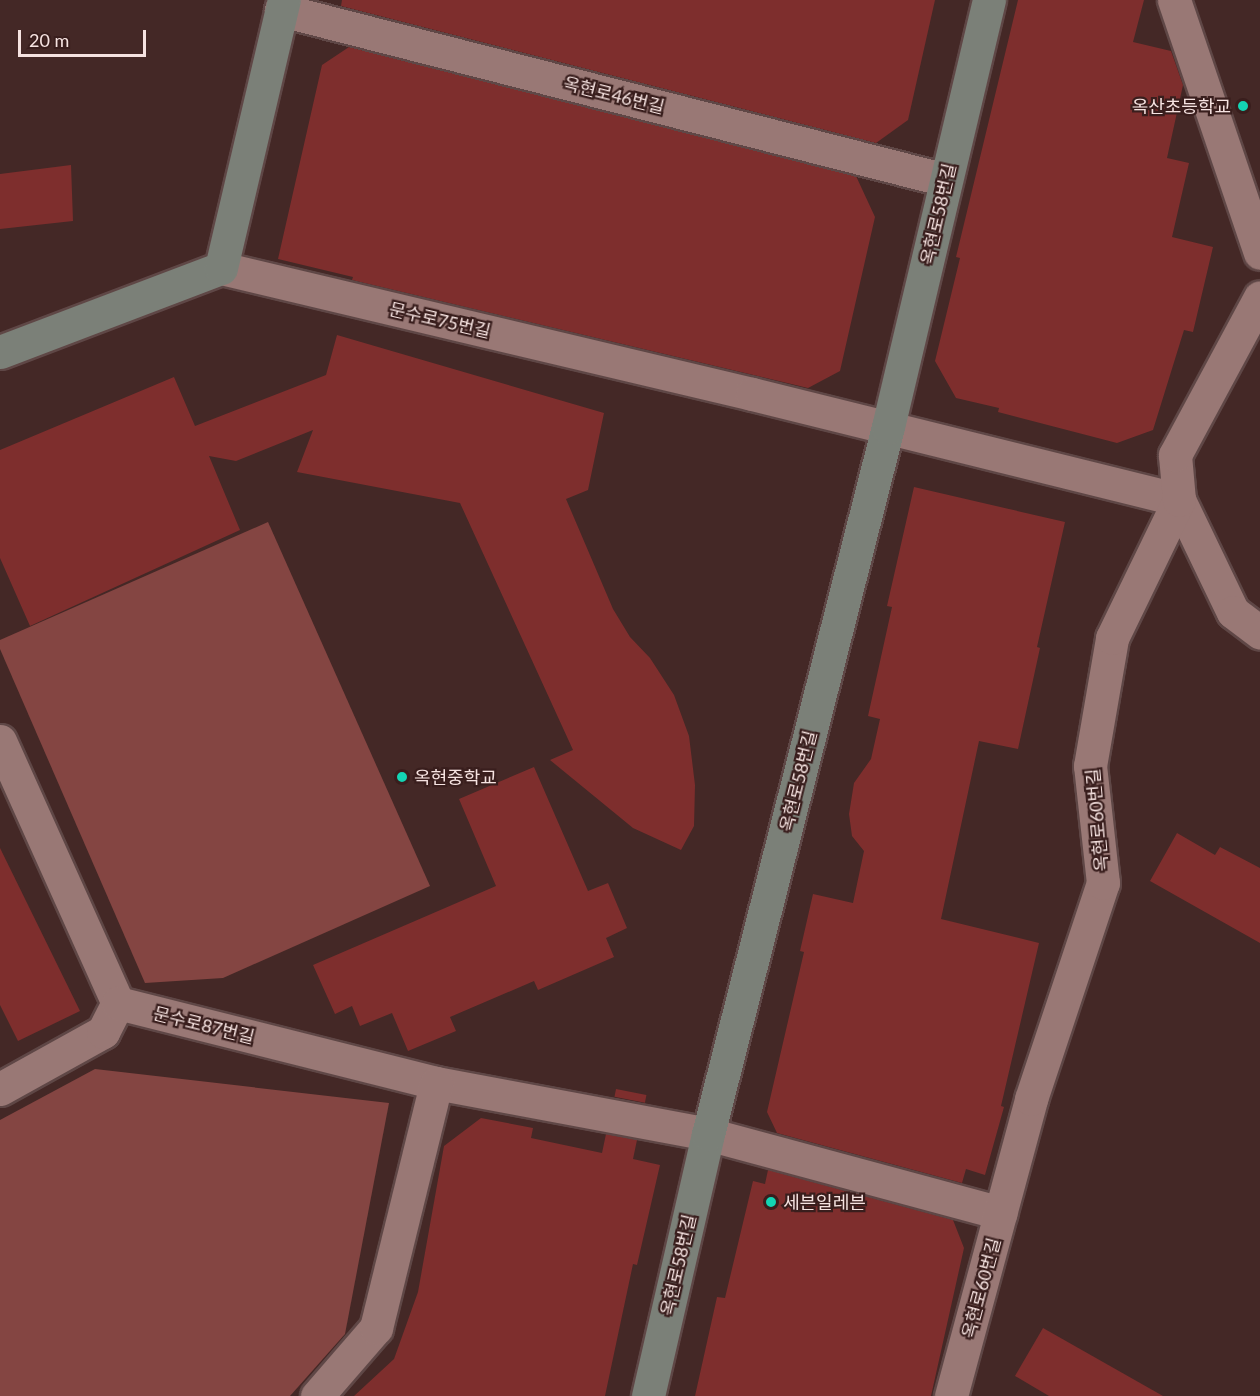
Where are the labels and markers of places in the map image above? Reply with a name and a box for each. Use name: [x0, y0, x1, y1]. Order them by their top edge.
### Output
place label: 옥산초등학교: [1132, 95, 1231, 117]
marker: 옥산초등학교: [1236, 99, 1250, 113]
place label: 옥현중학교: [414, 766, 497, 788]
marker: 옥현중학교: [395, 770, 409, 784]
place label: 세븐일레븐: [783, 1191, 866, 1213]
marker: 세븐일레븐: [764, 1195, 778, 1209]

